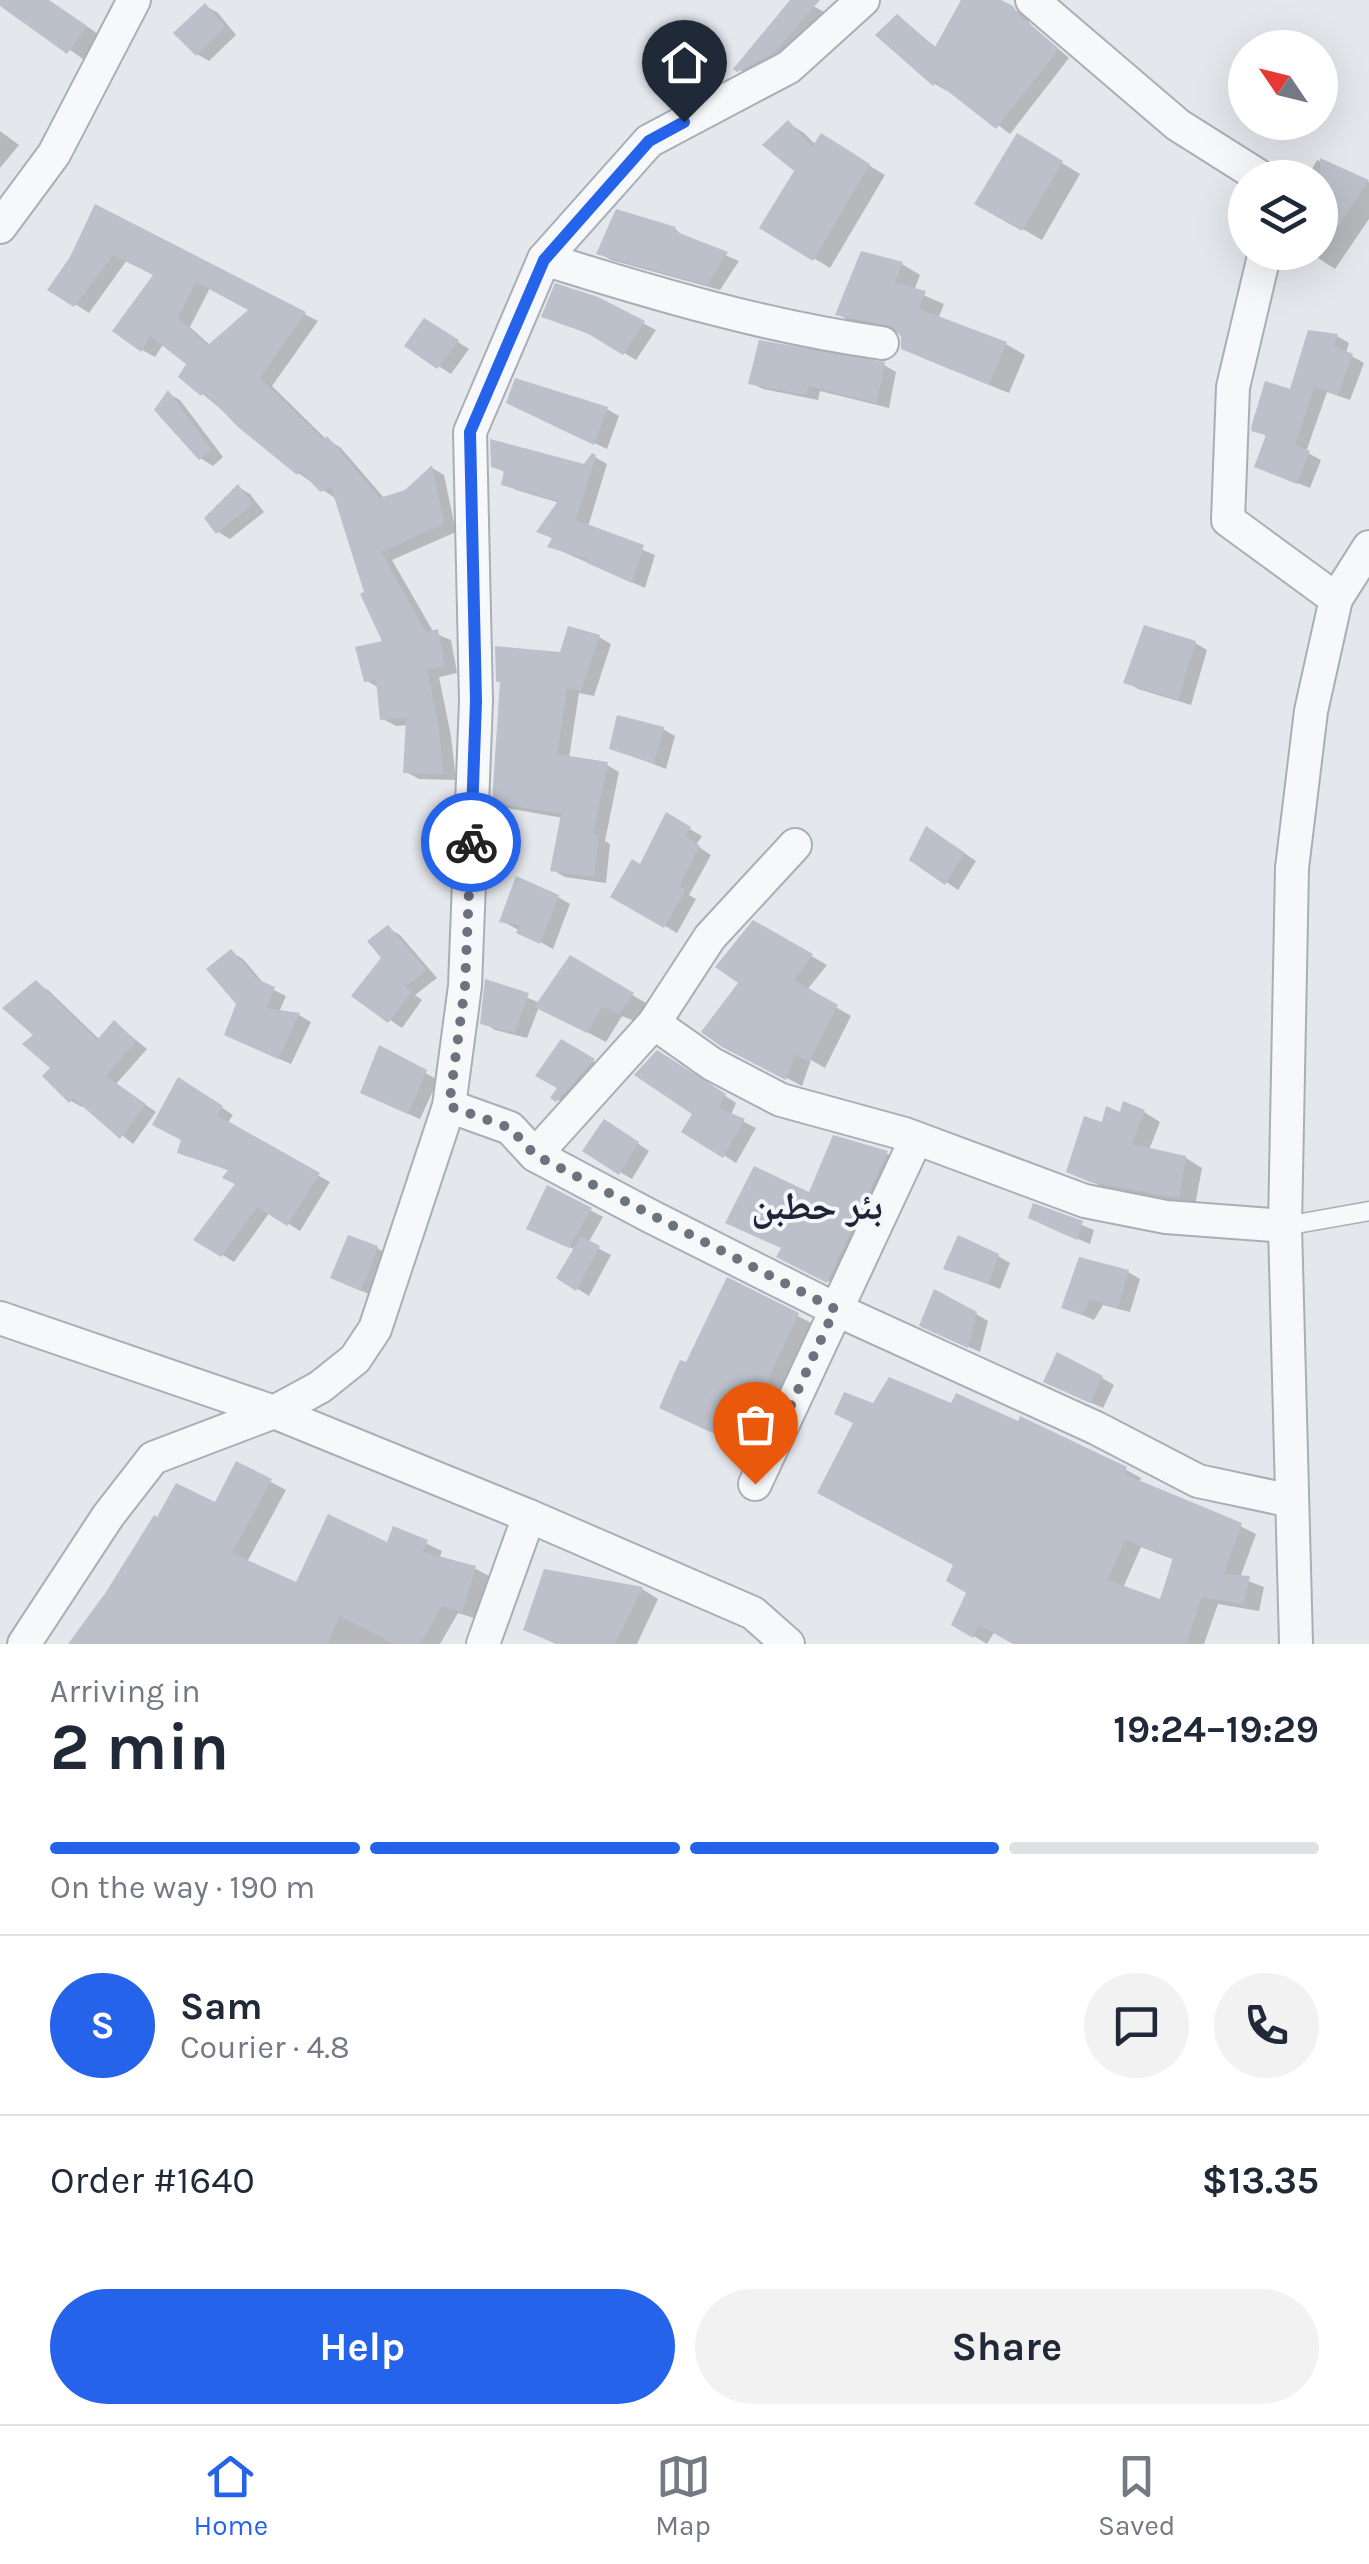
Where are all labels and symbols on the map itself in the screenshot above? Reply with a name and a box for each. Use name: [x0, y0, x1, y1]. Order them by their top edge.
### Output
pin: [642, 20, 727, 123]
north arrow: [1228, 30, 1338, 140]
courier: [421, 792, 521, 892]
district label: بئر حطبن: [751, 1184, 883, 1229]
pin: [713, 1382, 798, 1485]

